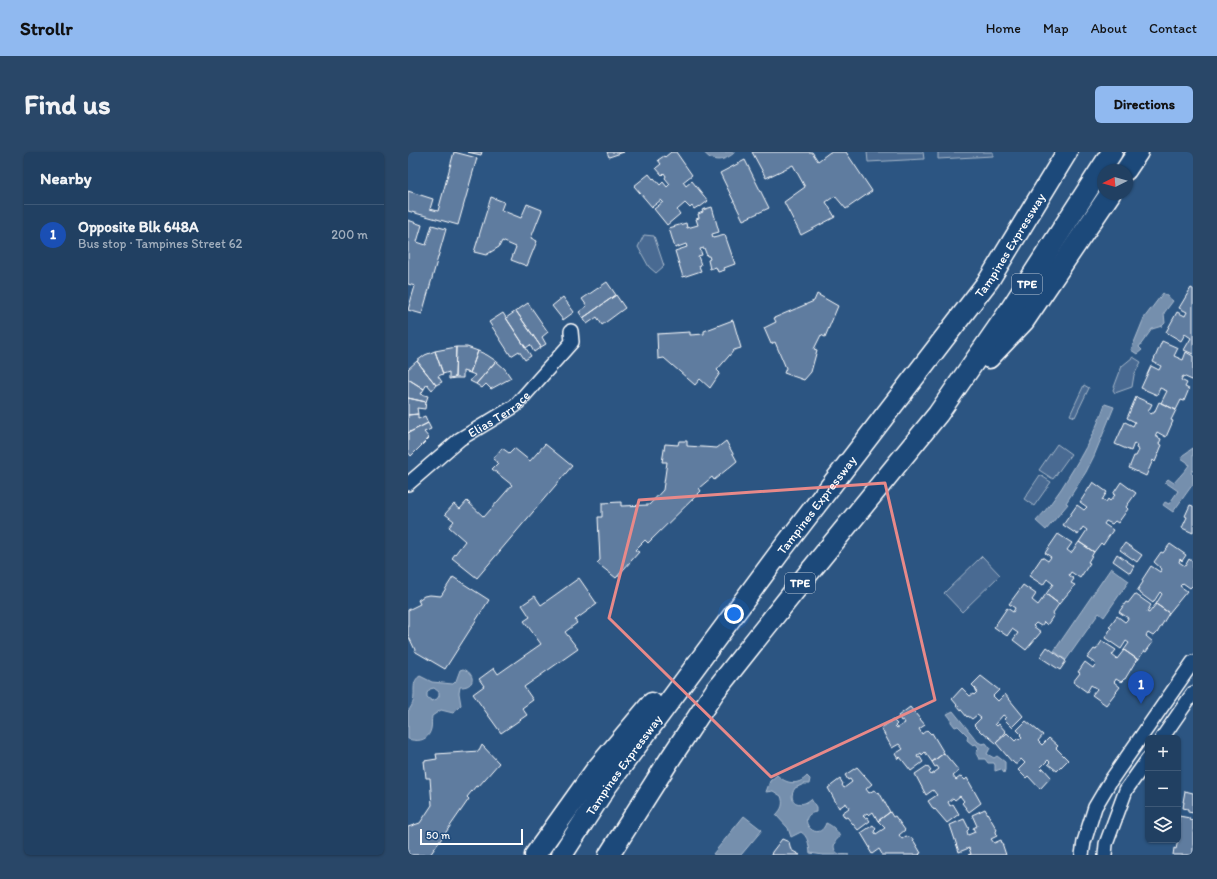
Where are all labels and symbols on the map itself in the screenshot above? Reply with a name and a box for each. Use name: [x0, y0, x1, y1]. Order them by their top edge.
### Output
north arrow: [1097, 164, 1133, 200]
street label: Tampines Expressway: [971, 190, 1048, 300]
road number: TPE: [1012, 274, 1042, 294]
street label: Elias Terrace: [465, 387, 533, 440]
street label: Tampines Expressway: [774, 452, 859, 557]
road number: TPE: [785, 573, 815, 593]
your location: [724, 604, 744, 624]
pin: 1: [1128, 671, 1154, 704]
street label: Tampines Expressway: [582, 712, 665, 818]
scale bar: [420, 827, 523, 846]

